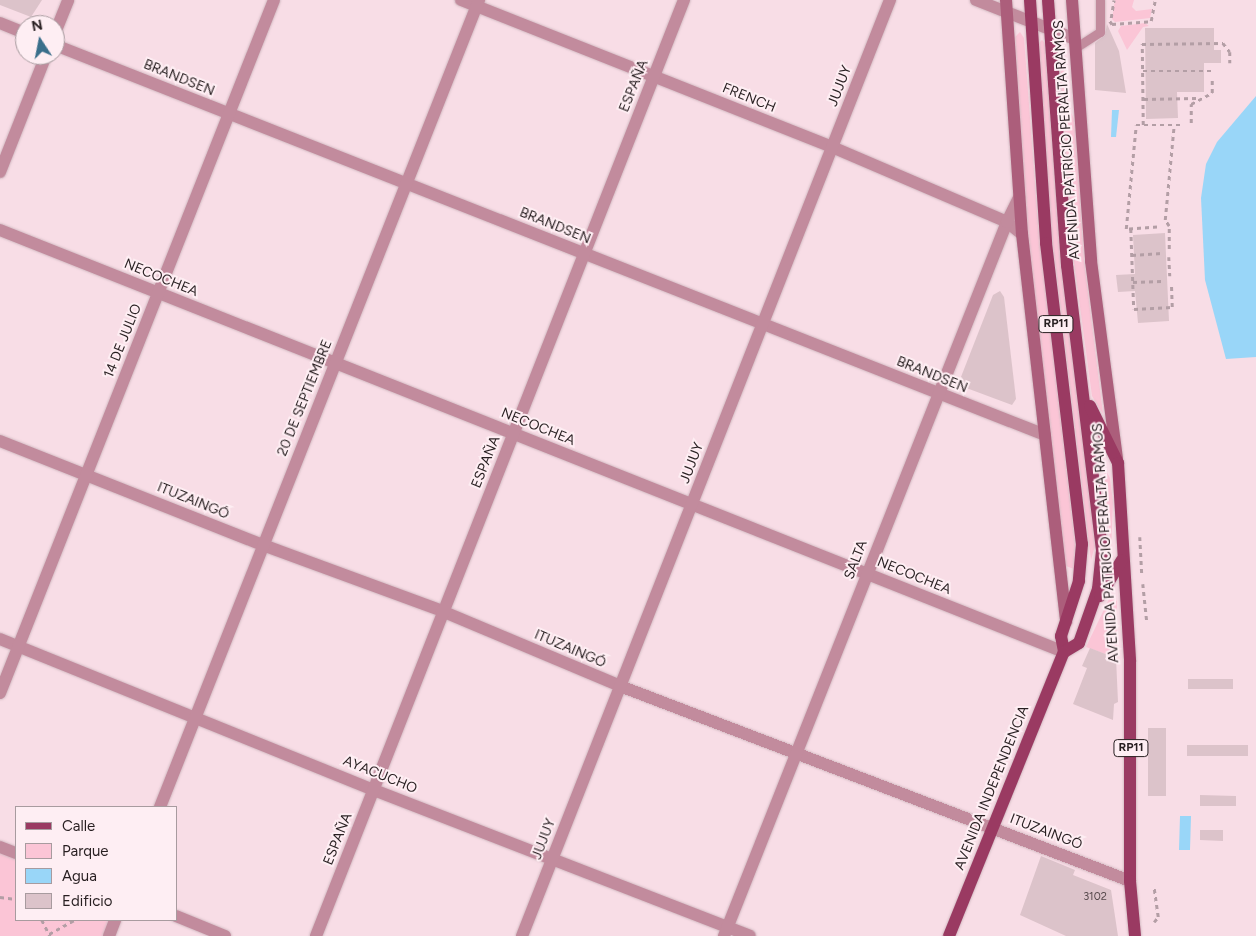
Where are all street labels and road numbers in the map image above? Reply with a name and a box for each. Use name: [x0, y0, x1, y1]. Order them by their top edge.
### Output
street label: AVENIDA PATRICIO PERALTA RAMOS: [1050, 20, 1084, 260]
street label: BRANDSEN: [141, 56, 217, 100]
street label: ESPAÑA: [616, 57, 652, 115]
street label: JUJUY: [825, 63, 855, 109]
street label: FRENCH: [720, 80, 778, 116]
street label: BRANDSEN: [517, 204, 593, 248]
street label: NECOCHEA: [121, 256, 201, 300]
street label: 14 DE JULIO: [101, 302, 145, 380]
road number: RP11: [1037, 314, 1075, 334]
street label: 20 DE SEPTIEMBRE: [274, 337, 336, 459]
street label: BRANDSEN: [894, 353, 970, 397]
street label: NECOCHEA: [498, 405, 578, 449]
street label: AVENIDA PATRICIO PERALTA RAMOS: [1089, 423, 1123, 663]
street label: ESPAÑA: [468, 433, 504, 491]
street label: JUJUY: [677, 440, 707, 486]
street label: ITUZAINGÓ: [155, 479, 231, 523]
street label: SALTA: [841, 538, 871, 582]
street label: NECOCHEA: [874, 554, 954, 598]
street label: ITUZAINGÓ: [532, 626, 608, 672]
street label: AVENIDA INDEPENDENCIA: [951, 703, 1033, 873]
road number: RP11: [1112, 738, 1150, 758]
street label: AYACUCHO: [340, 753, 420, 797]
street label: ESPAÑA: [320, 810, 356, 868]
street label: ITUZAINGÓ: [1008, 811, 1084, 853]
street label: JUJUY: [529, 816, 559, 862]

